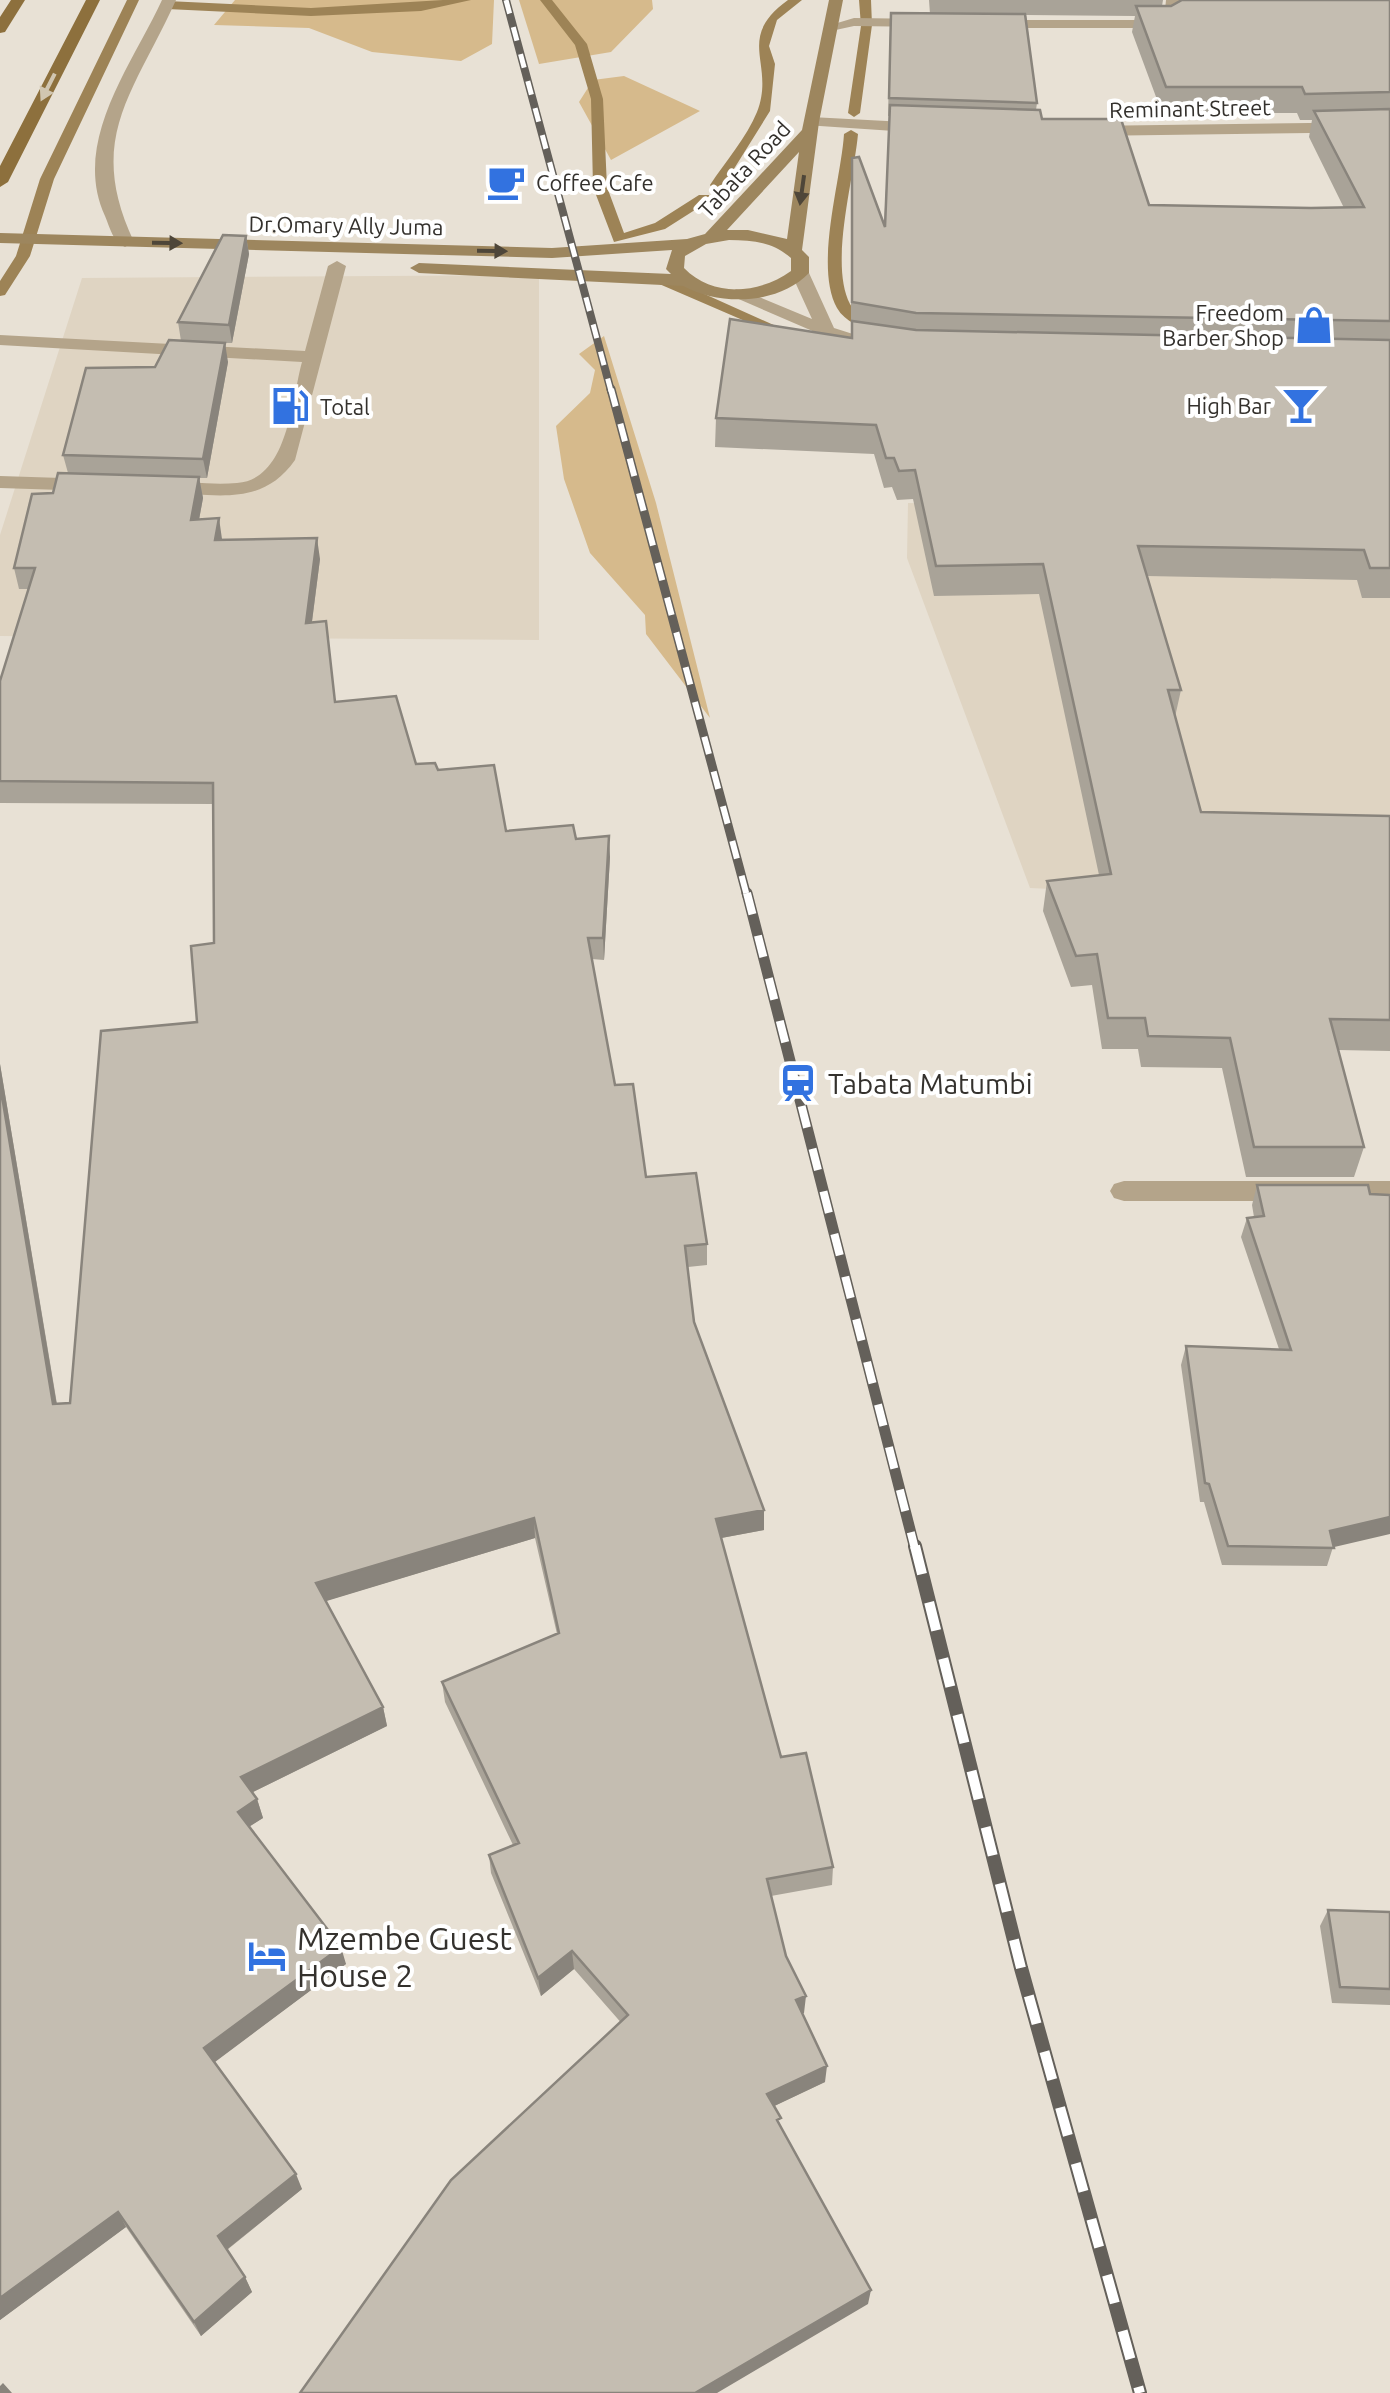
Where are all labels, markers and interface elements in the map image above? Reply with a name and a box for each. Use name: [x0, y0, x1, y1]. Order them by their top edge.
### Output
one-way arrow: [40, 72, 57, 101]
street label: Reminant Street: [1109, 94, 1271, 122]
street label: Tabata Road: [693, 116, 795, 222]
cafe icon: Coffee Cafe: [485, 161, 527, 203]
place label: Coffee Cafe: [536, 170, 654, 195]
one-way arrow: [793, 175, 809, 206]
street label: Dr.Omary Ally Juma: [248, 211, 444, 239]
one-way arrow: [152, 235, 184, 251]
one-way arrow: [477, 243, 509, 259]
place label: Freedom Barber Shop: [1162, 300, 1284, 350]
shop icon: Freedom Barber Shop: [1293, 304, 1335, 346]
bar icon: High Bar: [1280, 384, 1322, 426]
fuel station icon: Total: [269, 385, 311, 427]
place label: High Bar: [1186, 393, 1272, 418]
place label: Total: [320, 394, 370, 419]
station icon: Tabata Matumbi: [777, 1062, 819, 1104]
place label: Tabata Matumbi: [828, 1068, 1032, 1099]
place label: Mzembe Guest House 2: [297, 1920, 512, 1993]
hotel icon: Mzembe Guest House 2: [246, 1935, 288, 1977]

